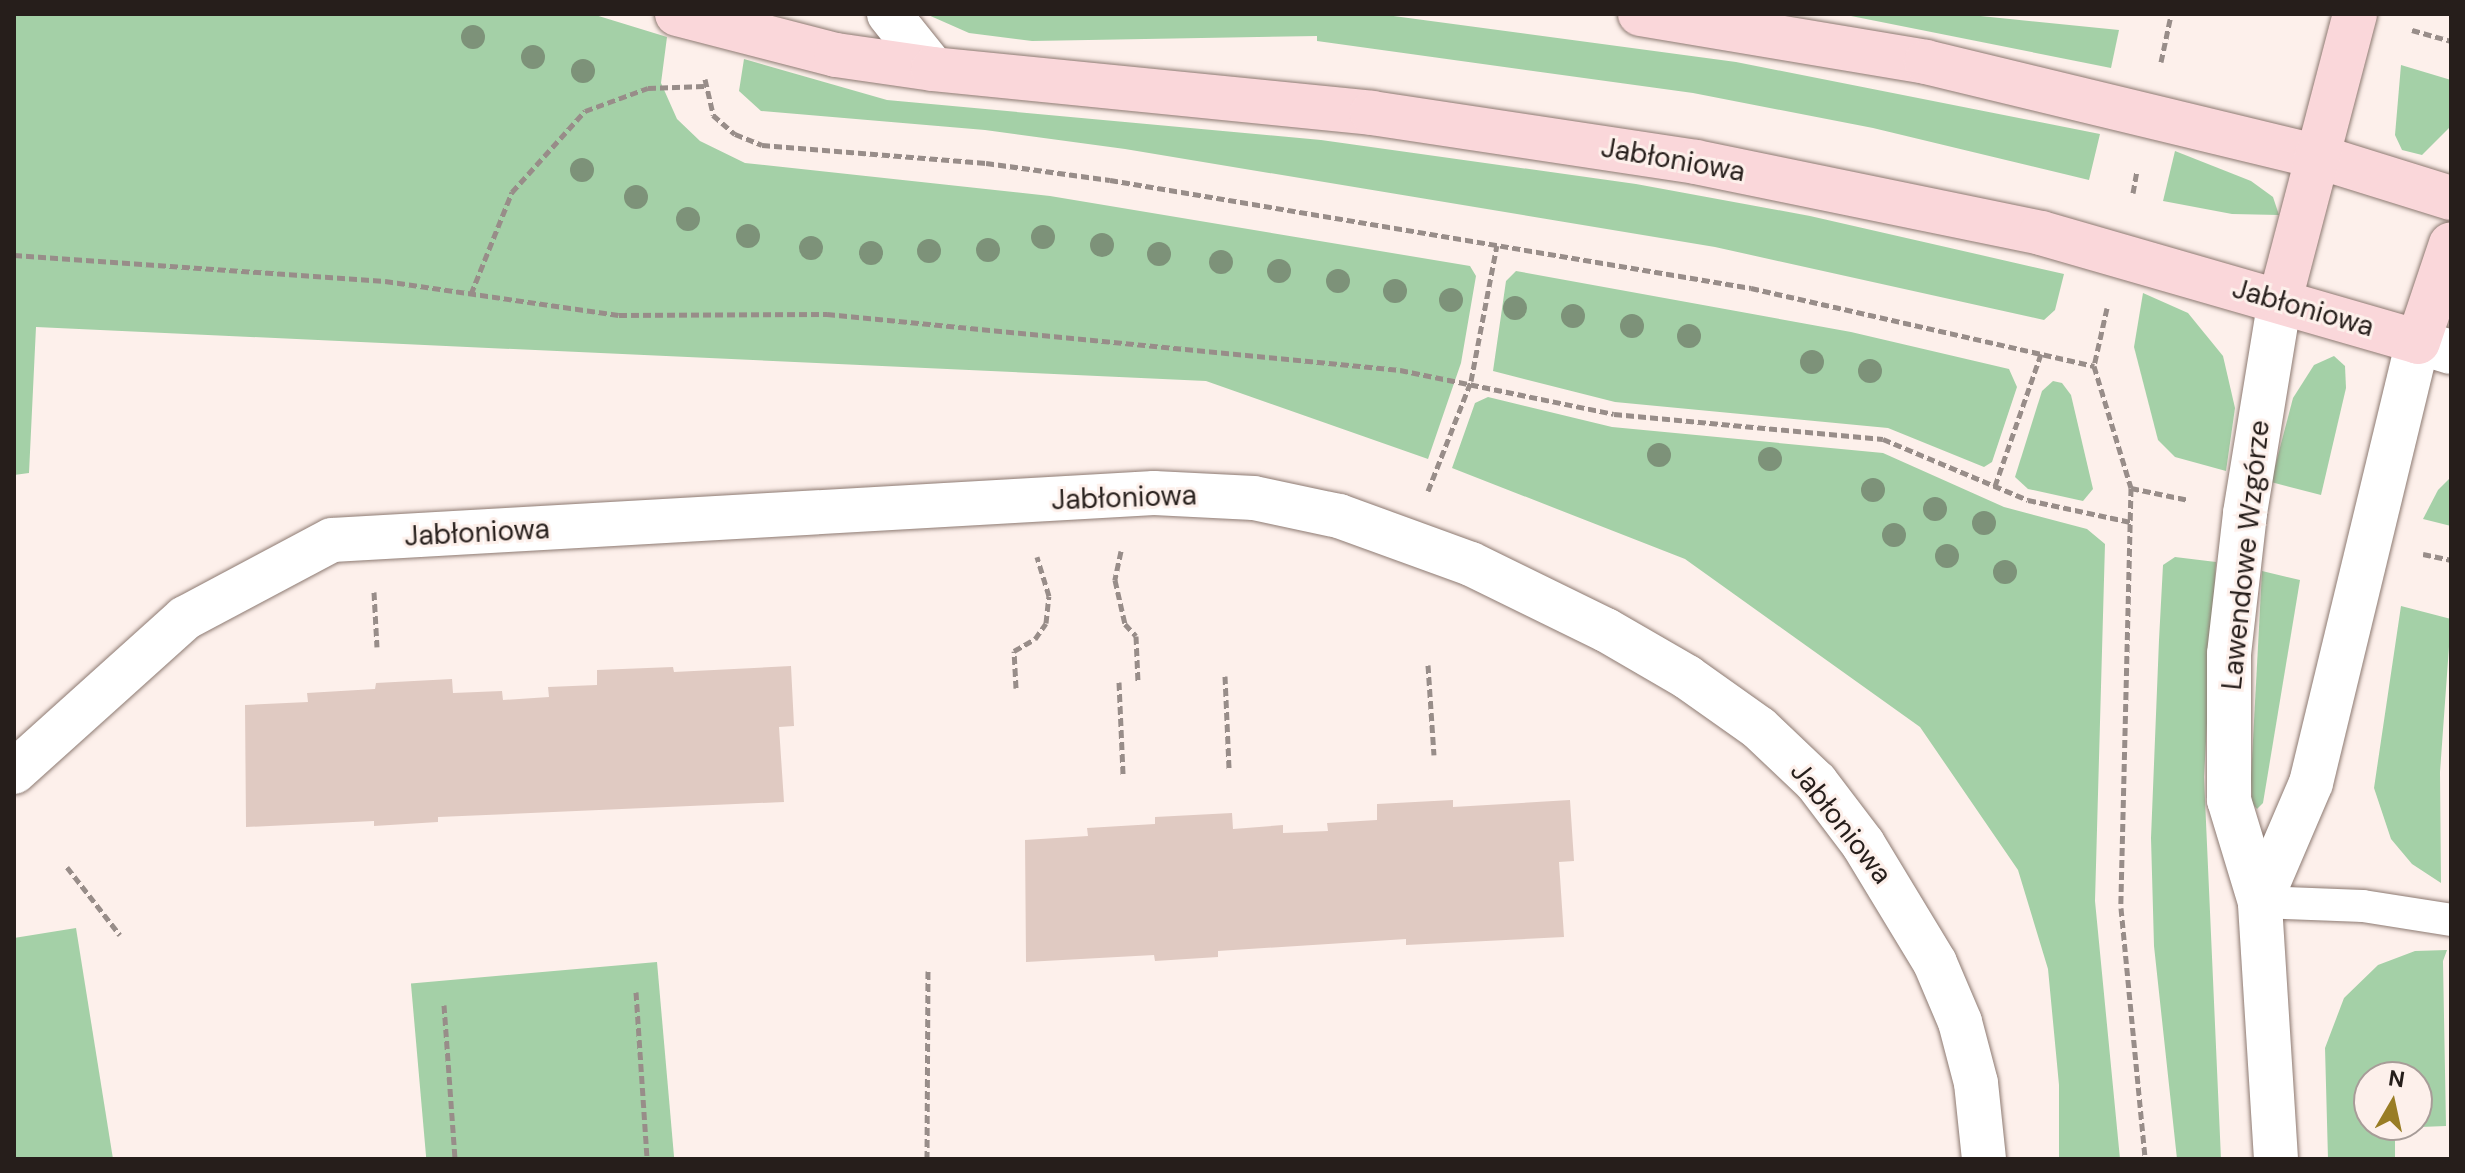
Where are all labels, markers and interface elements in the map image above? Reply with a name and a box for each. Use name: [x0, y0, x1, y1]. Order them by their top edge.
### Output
street label: Jabłoniowa: [1598, 131, 1748, 189]
street label: Jabłoniowa: [2228, 272, 2378, 344]
street label: Lawendowe Wzgórze: [2215, 418, 2277, 692]
street label: Jabłoniowa: [1051, 479, 1197, 517]
street label: Jabłoniowa: [404, 512, 550, 554]
street label: Jabłoniowa: [1783, 755, 1899, 891]
north arrow: [2353, 1061, 2433, 1141]
text: N: [2386, 1063, 2407, 1094]

